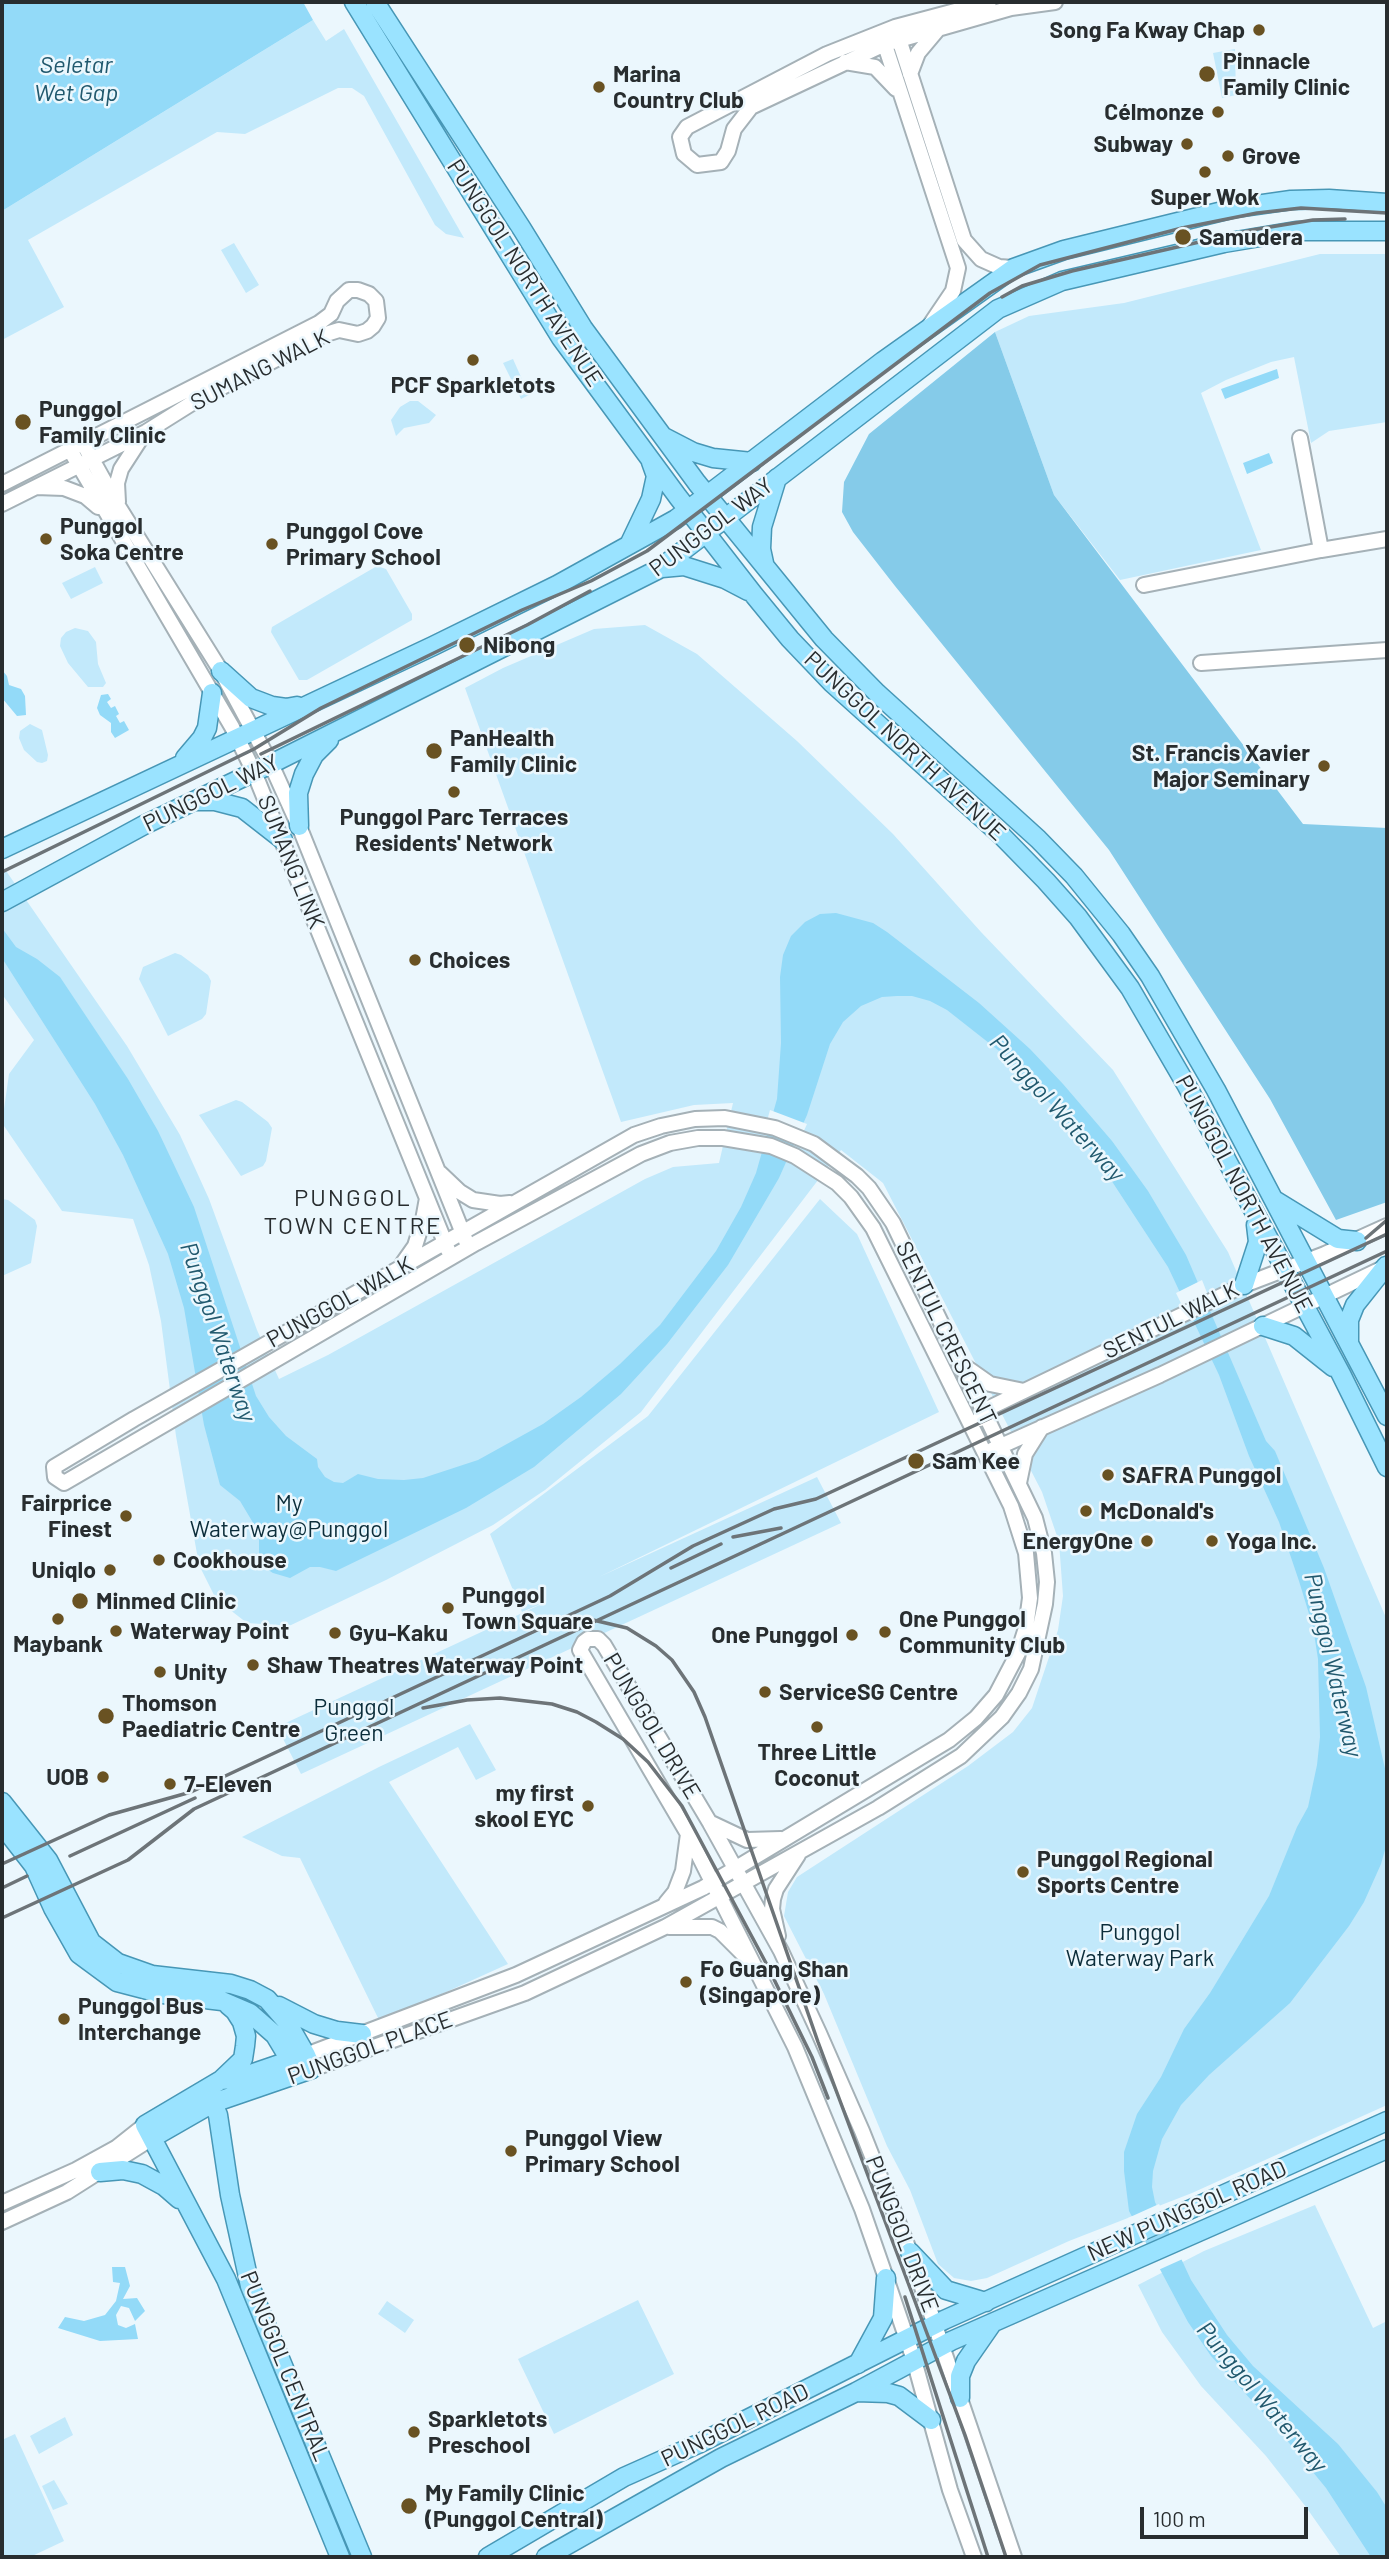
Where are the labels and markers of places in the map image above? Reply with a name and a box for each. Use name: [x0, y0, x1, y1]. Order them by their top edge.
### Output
place label: Song Fa Kway Chap: [1050, 16, 1245, 44]
marker: Song Fa Kway Chap: [1251, 22, 1267, 38]
place label: Pinnacle Family Clinic: [1223, 47, 1350, 101]
place label: Marina Country Club: [613, 60, 744, 114]
marker: Pinnacle Family Clinic: [1197, 64, 1217, 84]
marker: Marina Country Club: [591, 79, 607, 95]
place label: Célmonze: [1104, 98, 1204, 126]
marker: Célmonze: [1210, 104, 1226, 120]
place label: Subway: [1093, 130, 1173, 158]
marker: Subway: [1179, 136, 1195, 152]
place label: Grove: [1242, 142, 1301, 170]
marker: Grove: [1220, 148, 1236, 164]
marker: Super Wok: [1197, 164, 1213, 180]
place label: Super Wok: [1151, 183, 1259, 211]
place label: Samudera: [1199, 223, 1303, 251]
marker: Samudera: [1173, 227, 1193, 247]
marker: PCF Sparkletots: [465, 352, 481, 368]
place label: PCF Sparkletots: [391, 371, 555, 399]
place label: Punggol Family Clinic: [39, 395, 166, 449]
marker: Punggol Family Clinic: [13, 412, 33, 432]
place label: Punggol Soka Centre: [60, 512, 184, 566]
place label: Punggol Cove Primary School: [286, 517, 441, 571]
marker: Punggol Soka Centre: [38, 531, 54, 547]
marker: Punggol Cove Primary School: [264, 536, 280, 552]
place label: Nibong: [483, 631, 555, 659]
marker: Nibong: [457, 635, 477, 655]
place label: PanHealth Family Clinic: [450, 724, 577, 778]
place label: St. Francis Xavier Major Seminary: [1132, 739, 1310, 793]
marker: PanHealth Family Clinic: [424, 741, 444, 761]
marker: St. Francis Xavier Major Seminary: [1316, 758, 1332, 774]
marker: Punggol Parc Terraces Residents' Network: [446, 784, 462, 800]
place label: Punggol Parc Terraces Residents' Network: [340, 803, 568, 857]
place label: Choices: [429, 946, 510, 974]
marker: Choices: [407, 952, 423, 968]
place label: Sam Kee: [932, 1447, 1020, 1475]
marker: Sam Kee: [906, 1451, 926, 1471]
place label: SAFRA Punggol: [1122, 1461, 1281, 1489]
marker: SAFRA Punggol: [1100, 1467, 1116, 1483]
place label: Fairprice Finest: [21, 1489, 112, 1543]
place label: McDonald's: [1100, 1497, 1214, 1525]
marker: McDonald's: [1078, 1503, 1094, 1519]
marker: Fairprice Finest: [118, 1508, 134, 1524]
place label: EnergyOne: [1022, 1527, 1133, 1555]
place label: Yoga Inc.: [1226, 1527, 1317, 1555]
marker: EnergyOne: [1139, 1533, 1155, 1549]
marker: Yoga Inc.: [1204, 1533, 1220, 1549]
place label: Cookhouse: [173, 1546, 287, 1574]
marker: Cookhouse: [151, 1552, 167, 1568]
place label: Uniqlo: [32, 1556, 96, 1584]
marker: Uniqlo: [102, 1562, 118, 1578]
place label: Punggol Town Square: [462, 1581, 593, 1635]
place label: Minmed Clinic: [96, 1587, 236, 1615]
marker: Minmed Clinic: [70, 1591, 90, 1611]
marker: Punggol Town Square: [440, 1600, 456, 1616]
place label: One Punggol Community Club: [899, 1605, 1065, 1659]
marker: Maybank: [50, 1611, 66, 1627]
place label: Waterway Point: [130, 1617, 289, 1645]
place label: Gyu-Kaku: [349, 1619, 448, 1647]
place label: One Punggol: [711, 1621, 838, 1649]
marker: Waterway Point: [108, 1623, 124, 1639]
marker: One Punggol Community Club: [877, 1624, 893, 1640]
marker: Gyu-Kaku: [327, 1625, 343, 1641]
marker: One Punggol: [844, 1627, 860, 1643]
place label: Maybank: [13, 1630, 103, 1658]
place label: Shaw Theatres Waterway Point: [267, 1651, 583, 1679]
marker: Shaw Theatres Waterway Point: [245, 1657, 261, 1673]
place label: Unity: [174, 1658, 227, 1686]
marker: Unity: [152, 1664, 168, 1680]
place label: ServiceSG Centre: [779, 1678, 958, 1706]
marker: ServiceSG Centre: [757, 1684, 773, 1700]
place label: Thomson Paediatric Centre: [122, 1689, 300, 1743]
marker: Thomson Paediatric Centre: [96, 1706, 116, 1726]
marker: Three Little Coconut: [809, 1719, 825, 1735]
place label: Three Little Coconut: [758, 1738, 876, 1792]
place label: UOB: [46, 1763, 89, 1791]
marker: UOB: [95, 1769, 111, 1785]
place label: 7-Eleven: [184, 1770, 272, 1798]
marker: 7-Eleven: [162, 1776, 178, 1792]
place label: my first skool EYC: [475, 1779, 574, 1833]
marker: my first skool EYC: [580, 1798, 596, 1814]
place label: Punggol Regional Sports Centre: [1037, 1845, 1213, 1899]
marker: Punggol Regional Sports Centre: [1015, 1864, 1031, 1880]
place label: Fo Guang Shan (Singapore): [700, 1955, 849, 2009]
marker: Fo Guang Shan (Singapore): [678, 1974, 694, 1990]
place label: Punggol Bus Interchange: [78, 1992, 204, 2046]
marker: Punggol Bus Interchange: [56, 2011, 72, 2027]
place label: Punggol View Primary School: [525, 2124, 680, 2178]
marker: Punggol View Primary School: [503, 2143, 519, 2159]
place label: Sparkletots Preschool: [428, 2405, 547, 2459]
marker: Sparkletots Preschool: [406, 2424, 422, 2440]
place label: My Family Clinic (Punggol Central): [425, 2479, 603, 2533]
marker: My Family Clinic (Punggol Central): [399, 2496, 419, 2516]

